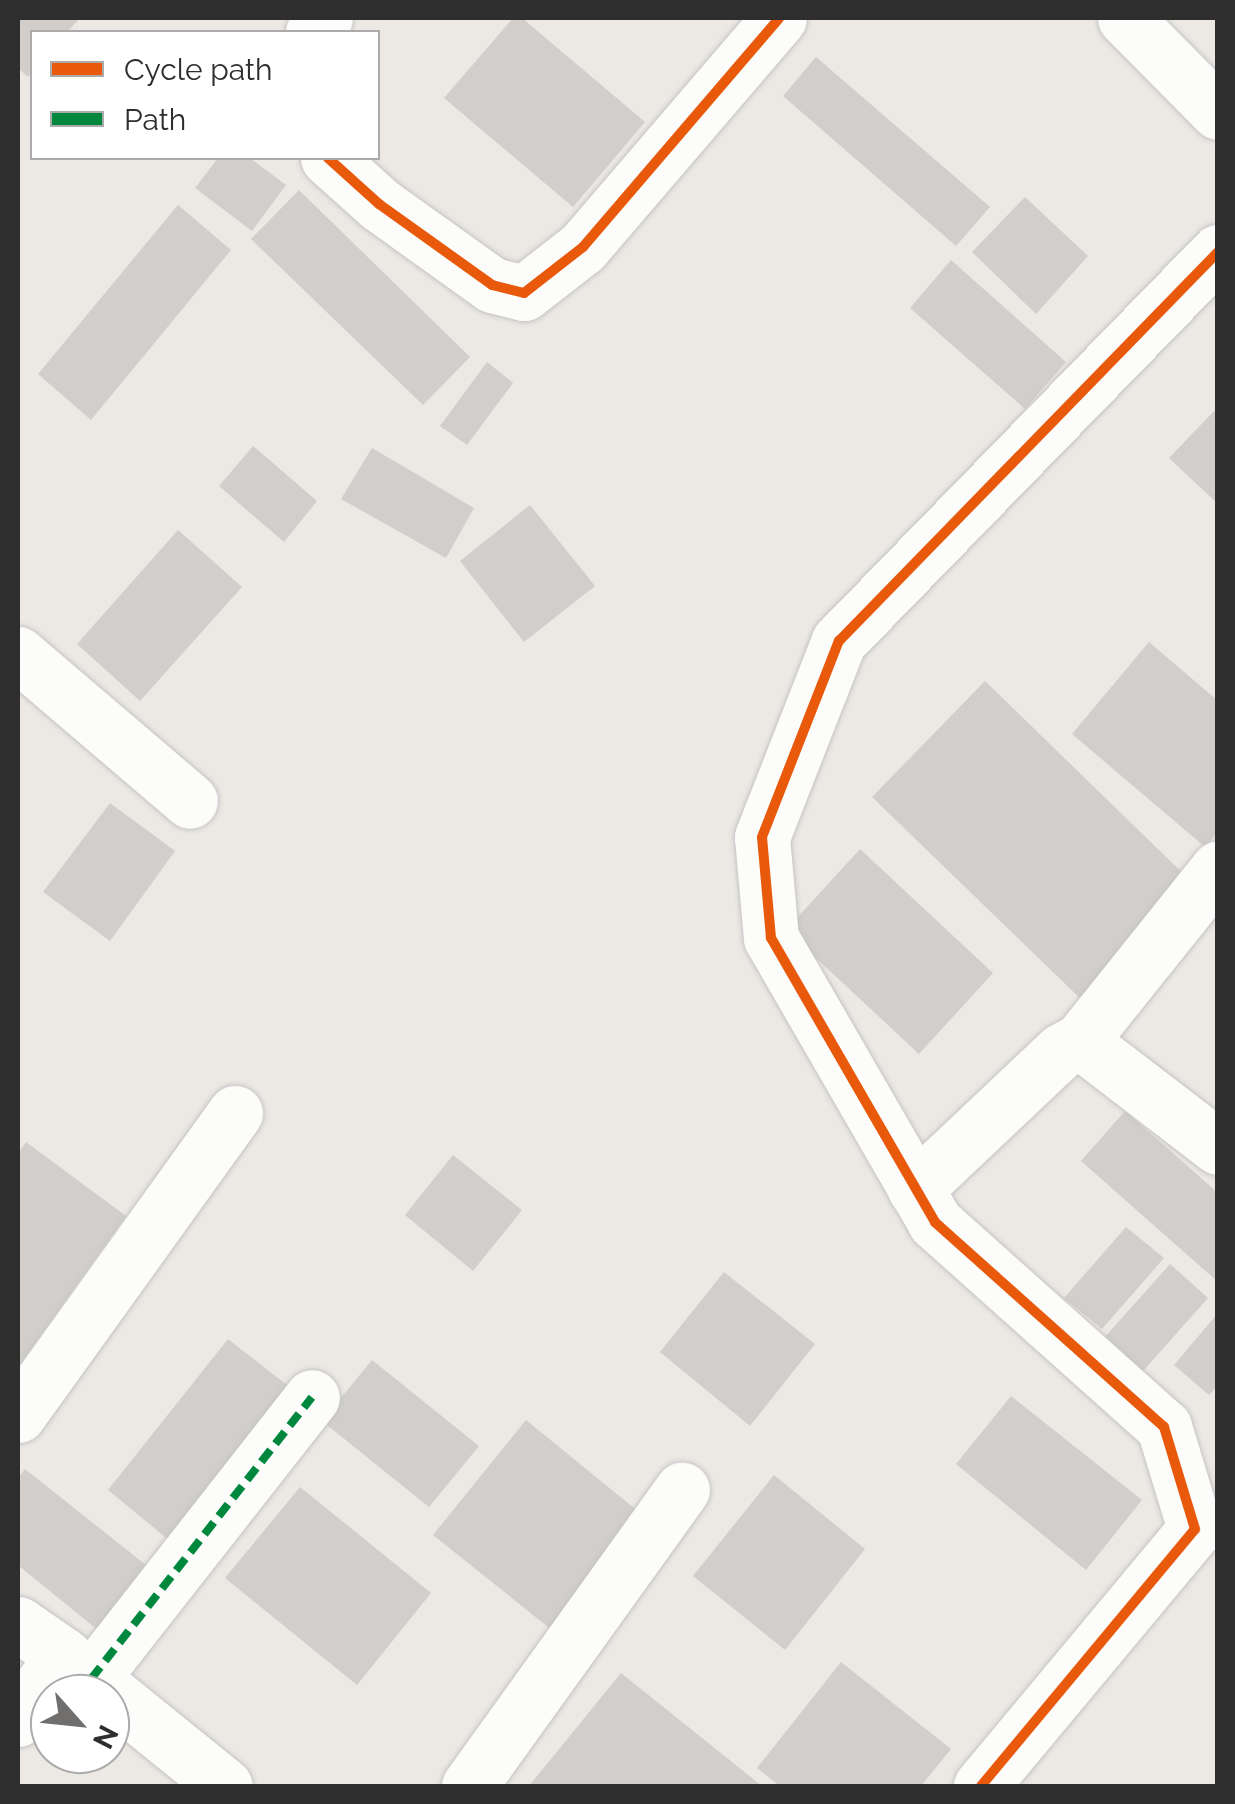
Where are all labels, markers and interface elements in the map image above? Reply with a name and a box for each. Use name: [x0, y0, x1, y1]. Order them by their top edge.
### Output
legend: [30, 30, 380, 160]
text: Cycle path: [124, 52, 272, 87]
text: Path: [124, 102, 186, 137]
north arrow: [30, 1674, 130, 1774]
text: N: [86, 1720, 125, 1754]

